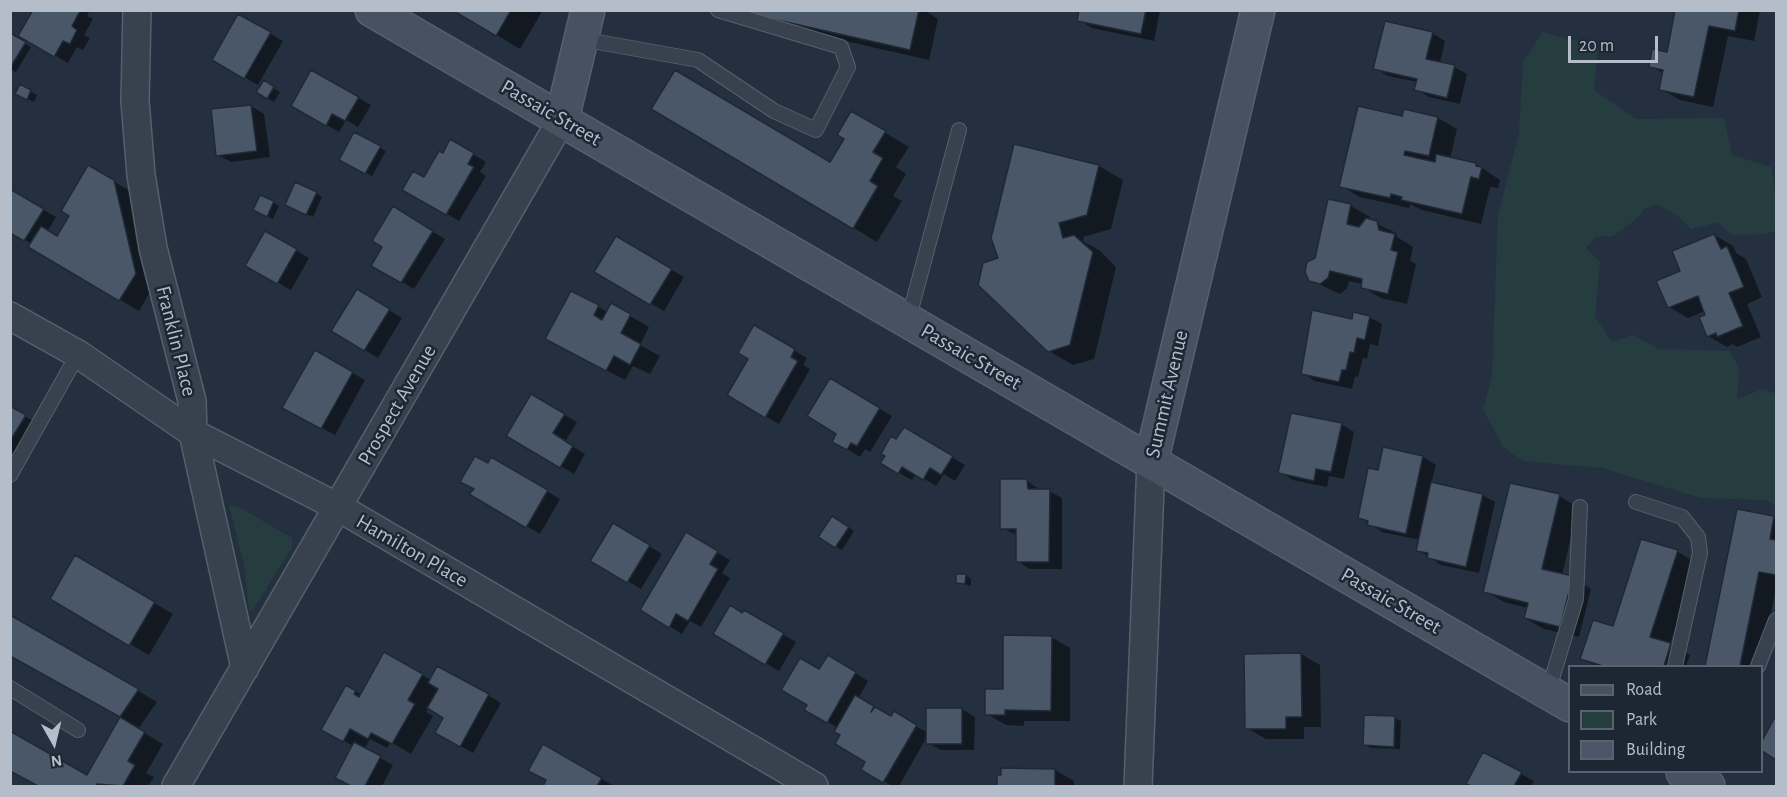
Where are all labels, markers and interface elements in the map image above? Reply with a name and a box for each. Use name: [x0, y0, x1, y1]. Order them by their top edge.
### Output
scale bar: [1571, 24, 1661, 62]
text: 20 m: [1579, 37, 1614, 55]
street label: Passaic Street: [496, 74, 606, 152]
street label: Franklin Place: [150, 283, 202, 399]
street label: Passaic Street: [916, 318, 1026, 396]
street label: Summit Avenue: [1140, 328, 1194, 460]
street label: Prospect Avenue: [352, 340, 442, 470]
street label: Hamilton Place: [352, 509, 472, 593]
street label: Passaic Street: [1336, 562, 1446, 640]
legend: [1568, 665, 1763, 773]
text: Road: [1626, 681, 1662, 699]
text: Park: [1626, 711, 1657, 729]
north arrow: [24, 713, 84, 773]
text: Building: [1626, 741, 1685, 759]
text: N: [50, 752, 63, 770]

